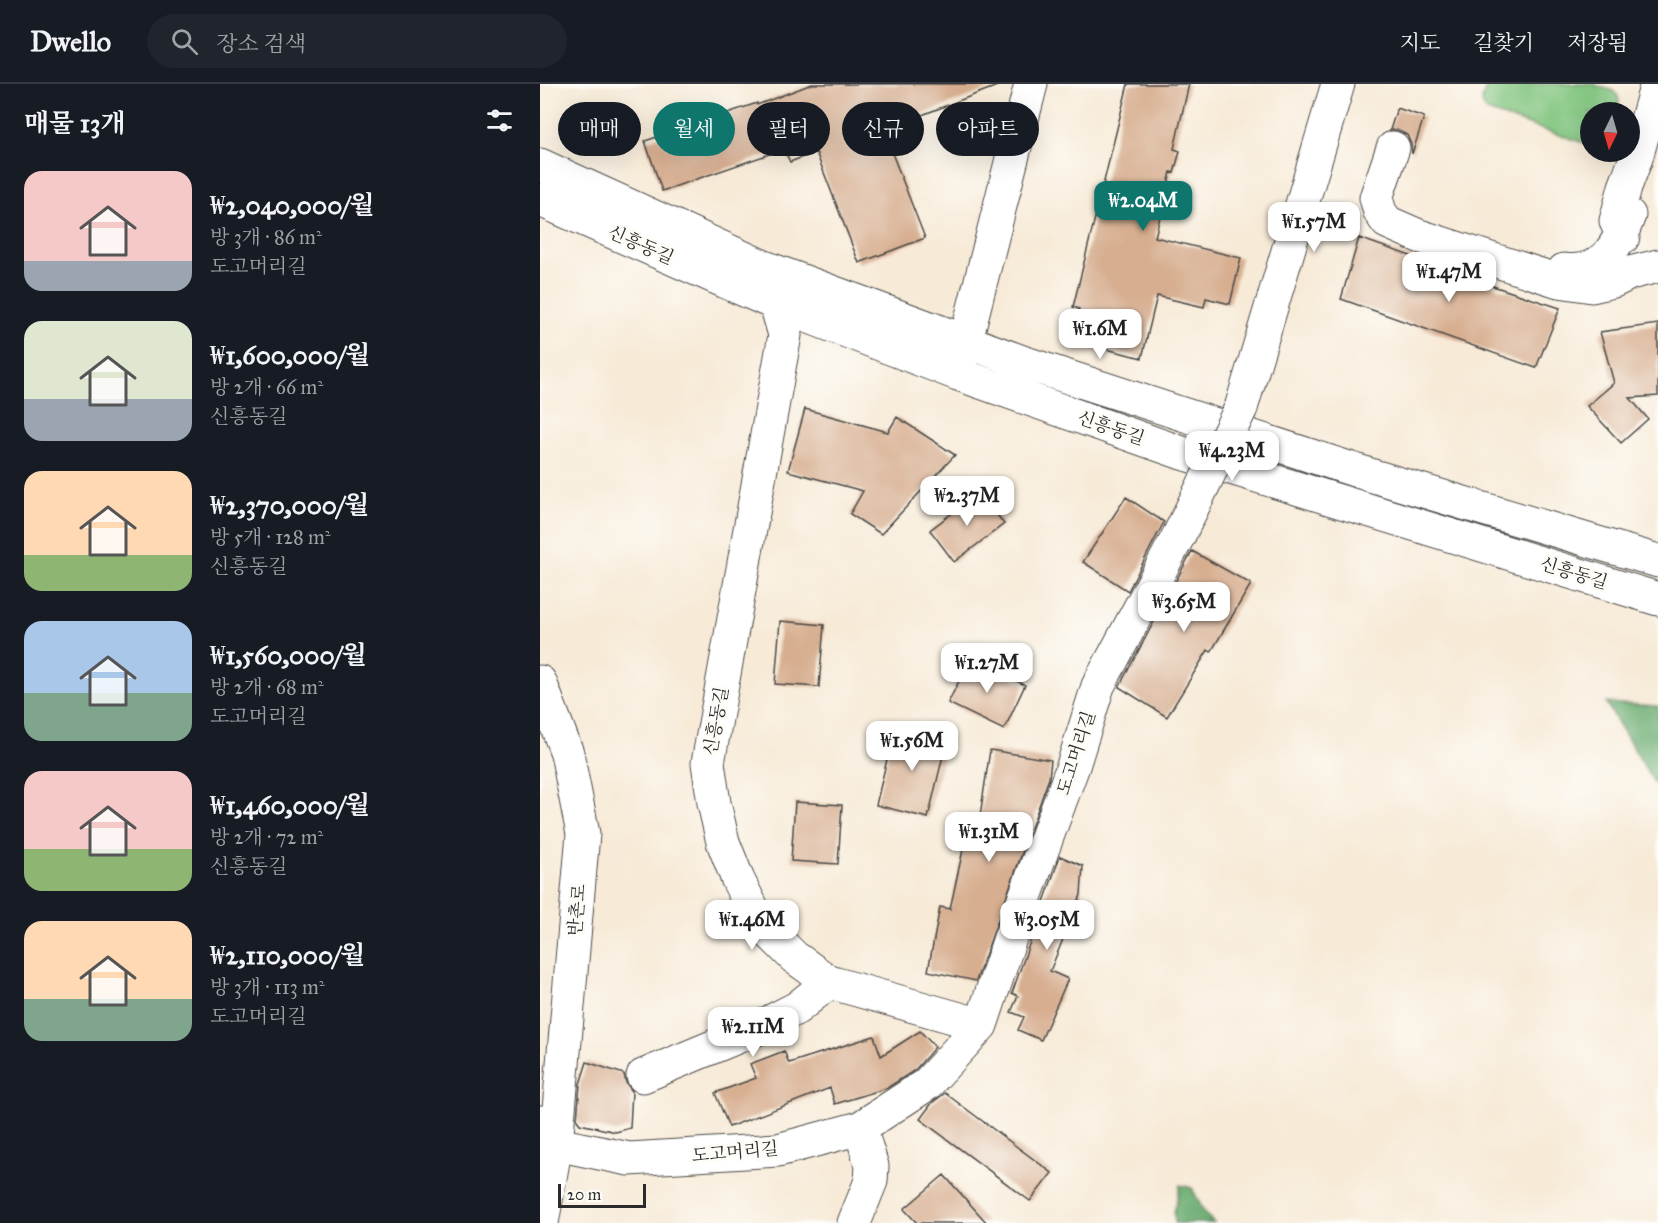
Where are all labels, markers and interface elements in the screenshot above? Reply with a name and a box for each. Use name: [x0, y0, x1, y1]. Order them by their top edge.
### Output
search box: [147, 14, 567, 68]
text: Dwello: [30, 24, 111, 59]
icon: search: [168, 25, 201, 58]
text: 장소 검색: [216, 30, 306, 57]
text: 지도: [1400, 30, 1440, 56]
text: 길찾기: [1473, 30, 1534, 56]
text: 저장됨: [1567, 30, 1628, 56]
chip: 매매: [558, 102, 641, 156]
chip: 월세: [653, 102, 735, 156]
chip: 필터: [747, 102, 830, 156]
chip: 신규: [842, 102, 924, 156]
chip: 아파트: [936, 102, 1039, 156]
north arrow: [1580, 102, 1640, 162]
map controls: [1580, 102, 1640, 162]
icon: filters: [483, 104, 516, 137]
text: 매물 13개: [24, 107, 126, 139]
pin: ₩2.04M: [1094, 181, 1192, 232]
text: ₩2.04M: [1108, 188, 1178, 212]
text: ₩2,040,000/월: [210, 189, 374, 221]
icon: home: [72, 195, 144, 267]
pin: ₩1.57M: [1265, 202, 1363, 253]
text: ₩1.57M: [1282, 209, 1346, 233]
street label: 신흥동길: [605, 221, 677, 269]
text: 방 3개 · 86 m²: [210, 225, 322, 249]
pin: ₩1.47M: [1400, 252, 1498, 303]
text: 도고머리길: [210, 254, 307, 278]
text: ₩1.47M: [1416, 259, 1482, 283]
pin: ₩1.6M: [1058, 309, 1142, 360]
text: ₩1.6M: [1073, 316, 1127, 340]
text: ₩1,600,000/월: [210, 339, 370, 371]
icon: home: [72, 345, 144, 417]
text: 방 2개 · 66 m²: [210, 375, 323, 399]
text: 신흥동길: [210, 404, 287, 428]
street label: 신흥동길: [1075, 406, 1147, 450]
pin: ₩4.23M: [1183, 431, 1281, 482]
text: ₩4.23M: [1199, 438, 1265, 462]
pin: ₩2.37M: [918, 476, 1016, 527]
text: ₩2.37M: [934, 483, 1000, 507]
text: ₩2,370,000/월: [210, 489, 369, 521]
icon: home: [72, 495, 144, 567]
text: 방 5개 · 128 m²: [210, 525, 331, 549]
street label: 신흥동길: [1538, 552, 1610, 594]
text: 신흥동길: [210, 554, 287, 578]
pin: ₩3.65M: [1135, 582, 1233, 633]
text: ₩3.65M: [1152, 589, 1216, 613]
text: ₩1,560,000/월: [210, 639, 367, 671]
pin: ₩1.27M: [938, 643, 1036, 694]
icon: home: [72, 645, 144, 717]
text: ₩1.27M: [955, 650, 1019, 674]
text: 방 2개 · 68 m²: [210, 675, 324, 699]
street label: 신흥동길: [699, 685, 733, 757]
text: 도고머리길: [210, 704, 307, 728]
street label: 도고머리길: [1052, 708, 1100, 798]
pin: ₩1.56M: [863, 721, 961, 772]
text: ₩1.56M: [880, 728, 944, 752]
text: ₩1,460,000/월: [210, 789, 370, 821]
icon: home: [72, 795, 144, 867]
pin: ₩1.31M: [940, 812, 1038, 863]
text: ₩1.31M: [959, 819, 1019, 843]
text: 방 2개 · 72 m²: [210, 825, 323, 849]
text: 신흥동길: [210, 854, 287, 878]
street label: 반촌로: [564, 883, 590, 937]
pin: ₩1.46M: [703, 900, 801, 951]
pin: ₩3.05M: [998, 900, 1096, 951]
text: ₩1.46M: [719, 907, 785, 931]
text: ₩3.05M: [1014, 907, 1080, 931]
text: ₩2,110,000/월: [210, 939, 365, 971]
icon: home: [72, 945, 144, 1017]
text: 방 3개 · 113 m²: [210, 975, 325, 999]
text: 도고머리길: [210, 1004, 307, 1028]
pin: ₩2.11M: [704, 1007, 802, 1058]
text: ₩2.11M: [722, 1014, 784, 1038]
street label: 도고머리길: [691, 1137, 779, 1167]
scale bar: [558, 1181, 646, 1208]
text: 20 m: [567, 1185, 601, 1204]

